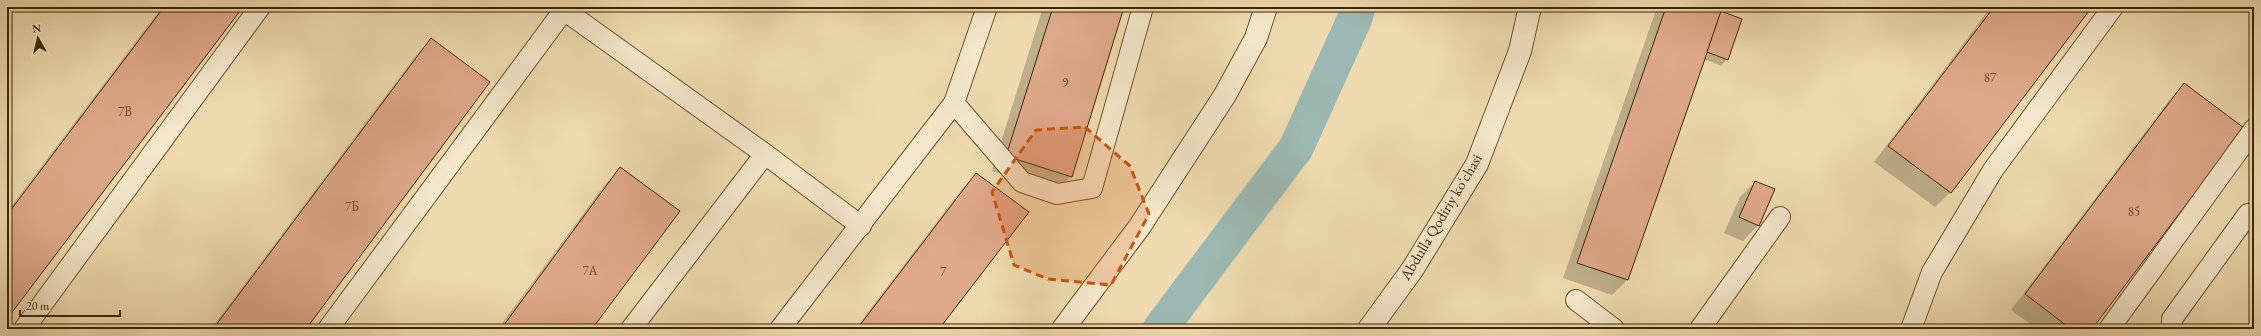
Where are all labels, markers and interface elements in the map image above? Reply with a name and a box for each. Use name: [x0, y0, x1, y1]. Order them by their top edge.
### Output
north arrow: [18, 18, 58, 58]
text: N: [31, 21, 42, 36]
house number: 87: [1984, 69, 1997, 86]
house number: 9: [1062, 74, 1069, 91]
house number: 7В: [118, 103, 132, 120]
street label: Abdulla Qodiriy koʻchasi: [1395, 150, 1486, 284]
house number: 7Б: [345, 198, 359, 215]
house number: 85: [2128, 203, 2140, 220]
house number: 7А: [582, 262, 599, 279]
house number: 7: [940, 263, 947, 280]
scale bar: [20, 292, 120, 318]
text: 20 m: [26, 298, 50, 314]

